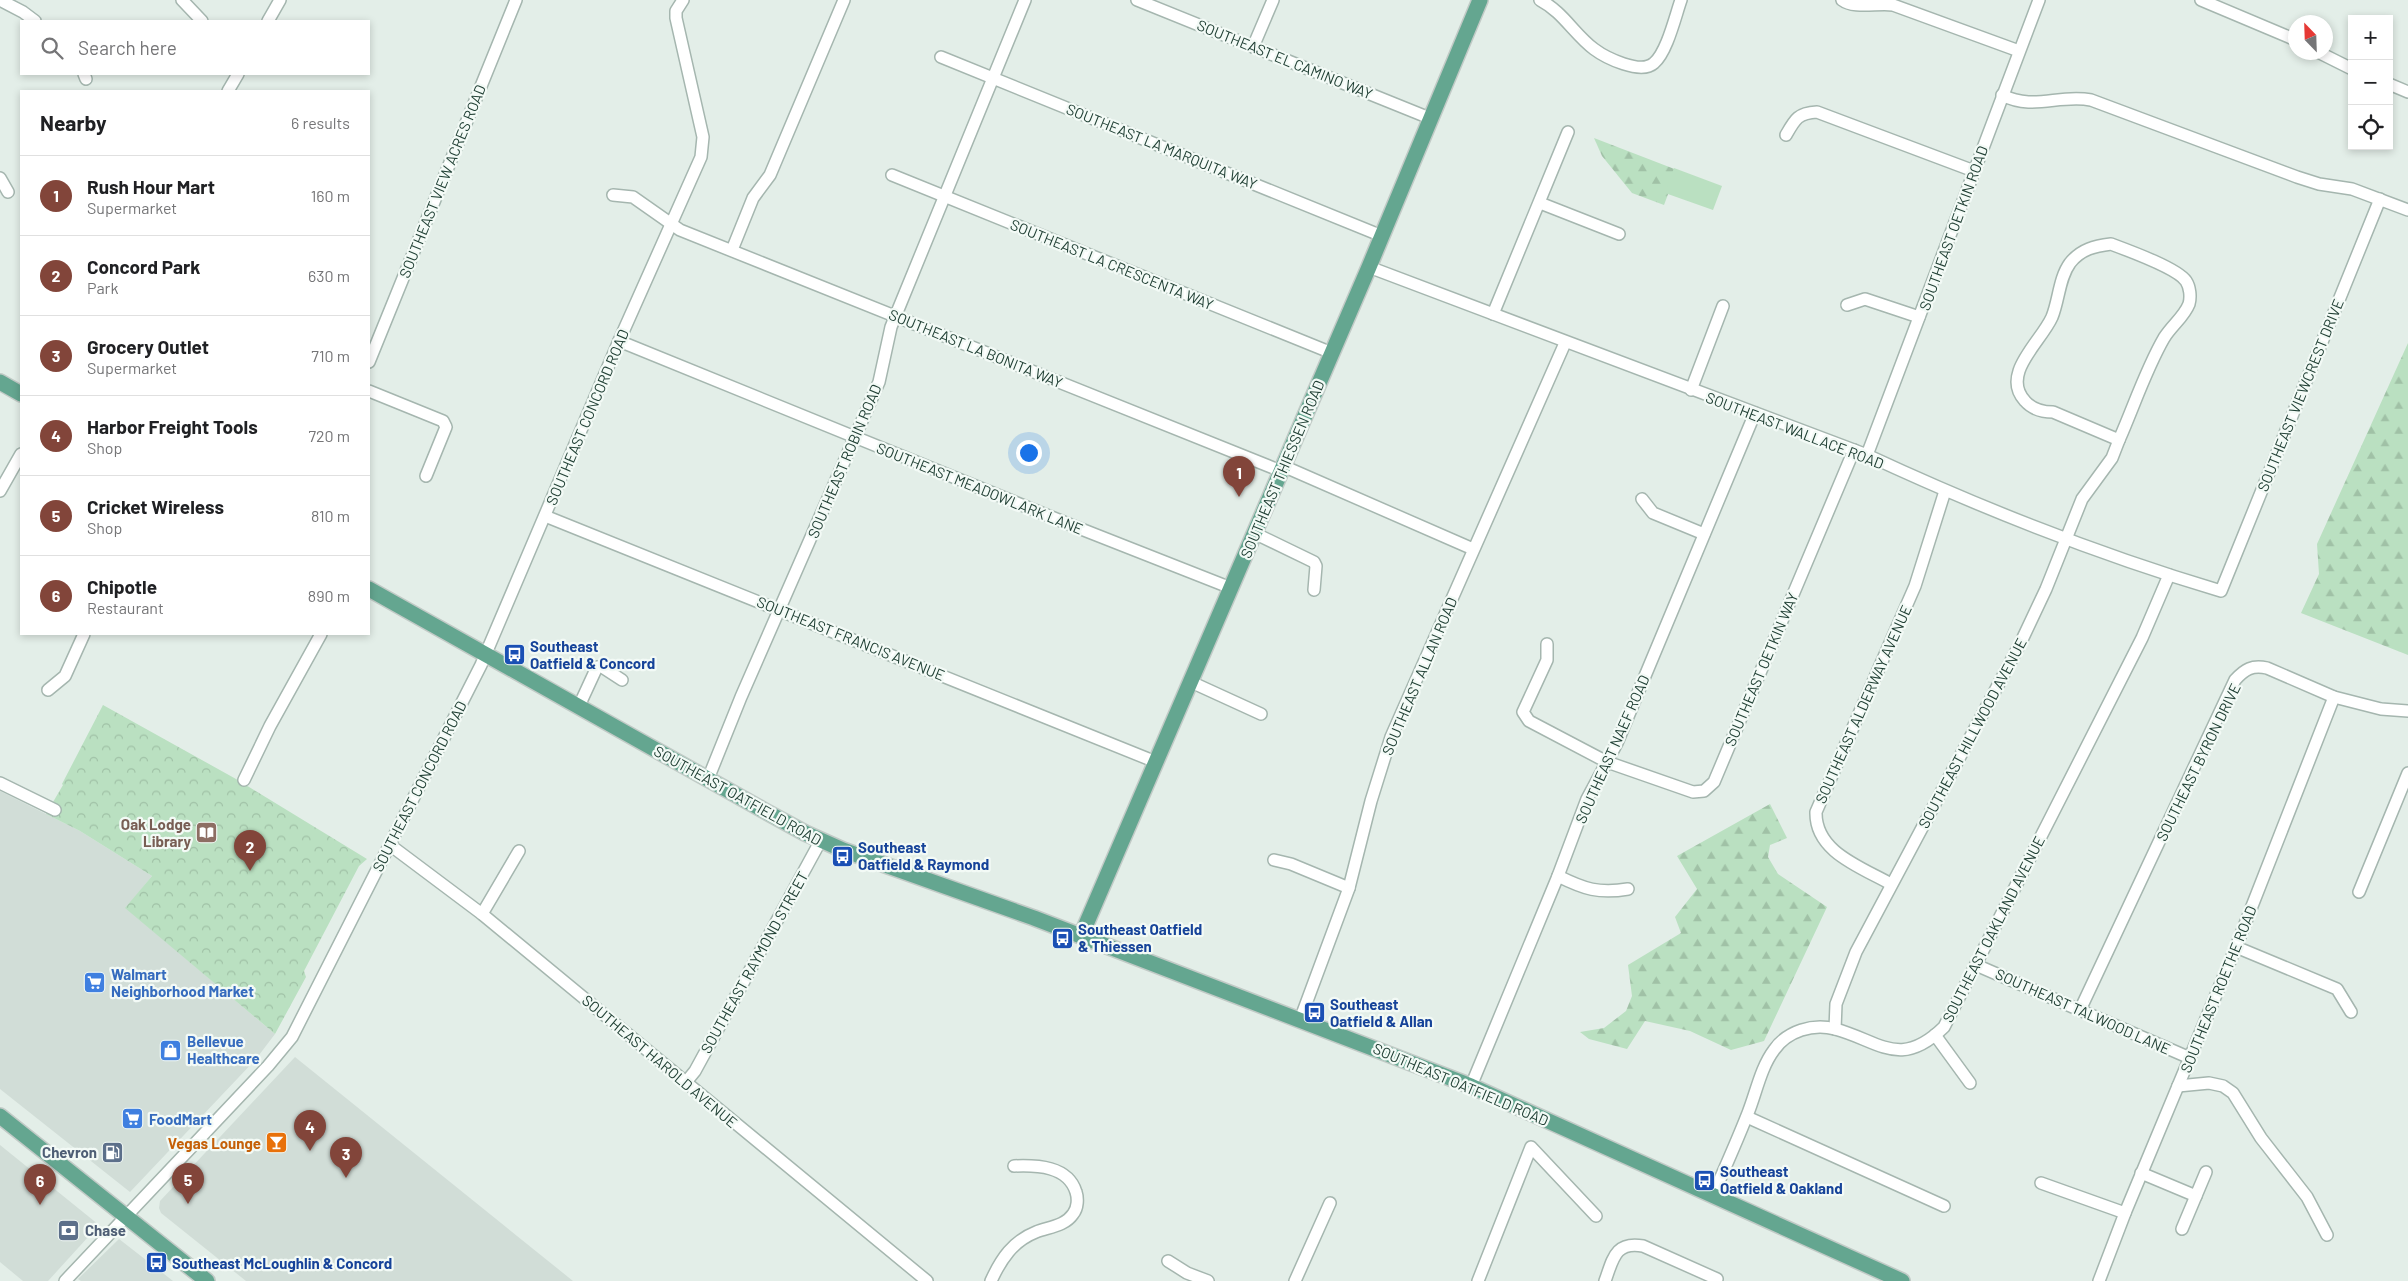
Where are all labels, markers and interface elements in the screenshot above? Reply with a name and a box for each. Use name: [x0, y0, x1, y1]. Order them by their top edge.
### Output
street label: SOUTHEAST EL CAMINO WAY: [1194, 15, 1376, 103]
north arrow: [2288, 15, 2333, 60]
map controls: [2348, 15, 2393, 150]
button: +: [2348, 15, 2393, 60]
search box: [20, 20, 370, 75]
icon: search: [38, 34, 66, 62]
text: Search here: [78, 36, 177, 59]
button: −: [2348, 60, 2393, 105]
street label: SOUTHEAST VIEW ACRES ROAD: [395, 82, 489, 280]
street label: SOUTHEAST LA MARQUITA WAY: [1064, 99, 1260, 193]
button: locate: [2348, 105, 2393, 150]
text: Nearby: [40, 110, 106, 135]
text: 6 results: [291, 113, 350, 132]
street label: SOUTHEAST OETKIN ROAD: [1915, 143, 1991, 313]
text: Rush Hour Mart: [87, 175, 215, 198]
text: 1: [53, 186, 59, 205]
text: 160 m: [311, 186, 350, 205]
text: Supermarket: [87, 198, 177, 217]
street label: SOUTHEAST LA CRESCENTA WAY: [1008, 215, 1216, 313]
text: Concord Park: [87, 255, 200, 278]
text: 2: [52, 266, 60, 285]
text: 630 m: [308, 266, 350, 285]
text: Park: [87, 278, 118, 297]
street label: SOUTHEAST VIEWCREST DRIVE: [2253, 296, 2347, 494]
street label: SOUTHEAST LA BONITA WAY: [886, 305, 1066, 391]
street label: SOUTHEAST CONCORD ROAD: [542, 326, 632, 508]
text: Grocery Outlet: [87, 335, 209, 358]
text: 3: [52, 346, 60, 365]
text: 710 m: [311, 346, 350, 365]
text: Supermarket: [87, 358, 177, 377]
street label: SOUTHEAST THIESSEN ROAD: [1236, 377, 1328, 561]
street label: SOUTHEAST ROBIN ROAD: [803, 381, 885, 541]
street label: SOUTHEAST WALLACE ROAD: [1703, 388, 1887, 472]
text: Harbor Freight Tools: [87, 415, 258, 438]
text: 4: [51, 426, 61, 445]
text: 720 m: [308, 426, 350, 445]
text: Shop: [87, 438, 122, 457]
street label: SOUTHEAST MEADOWLARK LANE: [874, 438, 1086, 538]
your location: [1016, 440, 1042, 466]
pin: 1: [1223, 456, 1255, 497]
text: Cricket Wireless: [87, 495, 224, 518]
text: 5: [52, 506, 60, 525]
text: 810 m: [311, 506, 350, 525]
text: Shop: [87, 518, 122, 537]
text: Chipotle: [87, 575, 157, 598]
text: 6: [52, 586, 60, 605]
text: 890 m: [308, 586, 350, 605]
street label: SOUTHEAST OETKIN WAY: [1720, 589, 1802, 749]
street label: SOUTHEAST FRANCIS AVENUE: [754, 592, 948, 684]
street label: SOUTHEAST ALLAN ROAD: [1378, 594, 1460, 758]
text: Restaurant: [87, 598, 164, 617]
street label: SOUTHEAST ALDERWAY AVENUE: [1811, 602, 1915, 806]
street label: SOUTHEAST HILLWOOD AVENUE: [1914, 635, 2030, 831]
place label: Southeast Oatfield & Concord: [530, 637, 655, 672]
bus stop icon: Southeast Oatfield & Concord: [502, 643, 526, 667]
street label: SOUTHEAST NAEF ROAD: [1571, 672, 1653, 826]
street label: SOUTHEAST BYRON DRIVE: [2152, 680, 2244, 844]
street label: SOUTHEAST CONCORD ROAD: [368, 698, 470, 874]
street label: SOUTHEAST OATFIELD ROAD: [651, 741, 825, 849]
place label: Oak Lodge Library: [121, 815, 191, 850]
library icon: Oak Lodge Library: [195, 821, 219, 845]
pin: 2: [234, 830, 266, 871]
street label: SOUTHEAST OAKLAND AVENUE: [1938, 833, 2048, 1025]
place label: Southeast Oatfield & Raymond: [858, 838, 989, 873]
bus stop icon: Southeast Oatfield & Raymond: [830, 844, 854, 868]
street label: SOUTHEAST RAYMOND STREET: [696, 868, 812, 1056]
street label: SOUTHEAST ROETHE ROAD: [2176, 903, 2260, 1075]
place label: Southeast Oatfield & Thiessen: [1078, 920, 1202, 955]
bus stop icon: Southeast Oatfield & Thiessen: [1050, 926, 1074, 950]
street label: SOUTHEAST TALWOOD LANE: [1993, 964, 2173, 1058]
place label: Walmart Neighborhood Market: [111, 965, 254, 1000]
supermarket icon: Walmart Neighborhood Market: [83, 971, 107, 995]
street label: SOUTHEAST HAROLD AVENUE: [579, 991, 741, 1131]
place label: Southeast Oatfield & Allan: [1330, 995, 1433, 1030]
bus stop icon: Southeast Oatfield & Allan: [1302, 1001, 1326, 1025]
place label: Bellevue Healthcare: [187, 1032, 260, 1067]
shop icon: Bellevue Healthcare: [159, 1038, 183, 1062]
street label: SOUTHEAST OATFIELD ROAD: [1371, 1039, 1551, 1129]
supermarket icon: FoodMart: [121, 1107, 145, 1131]
place label: FoodMart: [149, 1110, 212, 1128]
pin: 4: [294, 1110, 326, 1151]
bar icon: Vegas Lounge: [265, 1131, 289, 1155]
place label: Vegas Lounge: [168, 1134, 261, 1152]
pin: 3: [330, 1137, 362, 1178]
fuel station icon: Chevron: [101, 1140, 125, 1164]
place label: Chevron: [42, 1143, 97, 1161]
place label: Southeast Oatfield & Oakland: [1720, 1162, 1843, 1197]
pin: 5: [172, 1163, 204, 1204]
pin: 6: [24, 1164, 56, 1205]
bus stop icon: Southeast Oatfield & Oakland: [1692, 1168, 1716, 1192]
bank icon: Chase: [57, 1218, 81, 1242]
place label: Chase: [85, 1221, 126, 1239]
bus stop icon: Southeast McLoughlin & Concord: [144, 1251, 168, 1275]
place label: Southeast McLoughlin & Concord: [172, 1254, 392, 1272]

